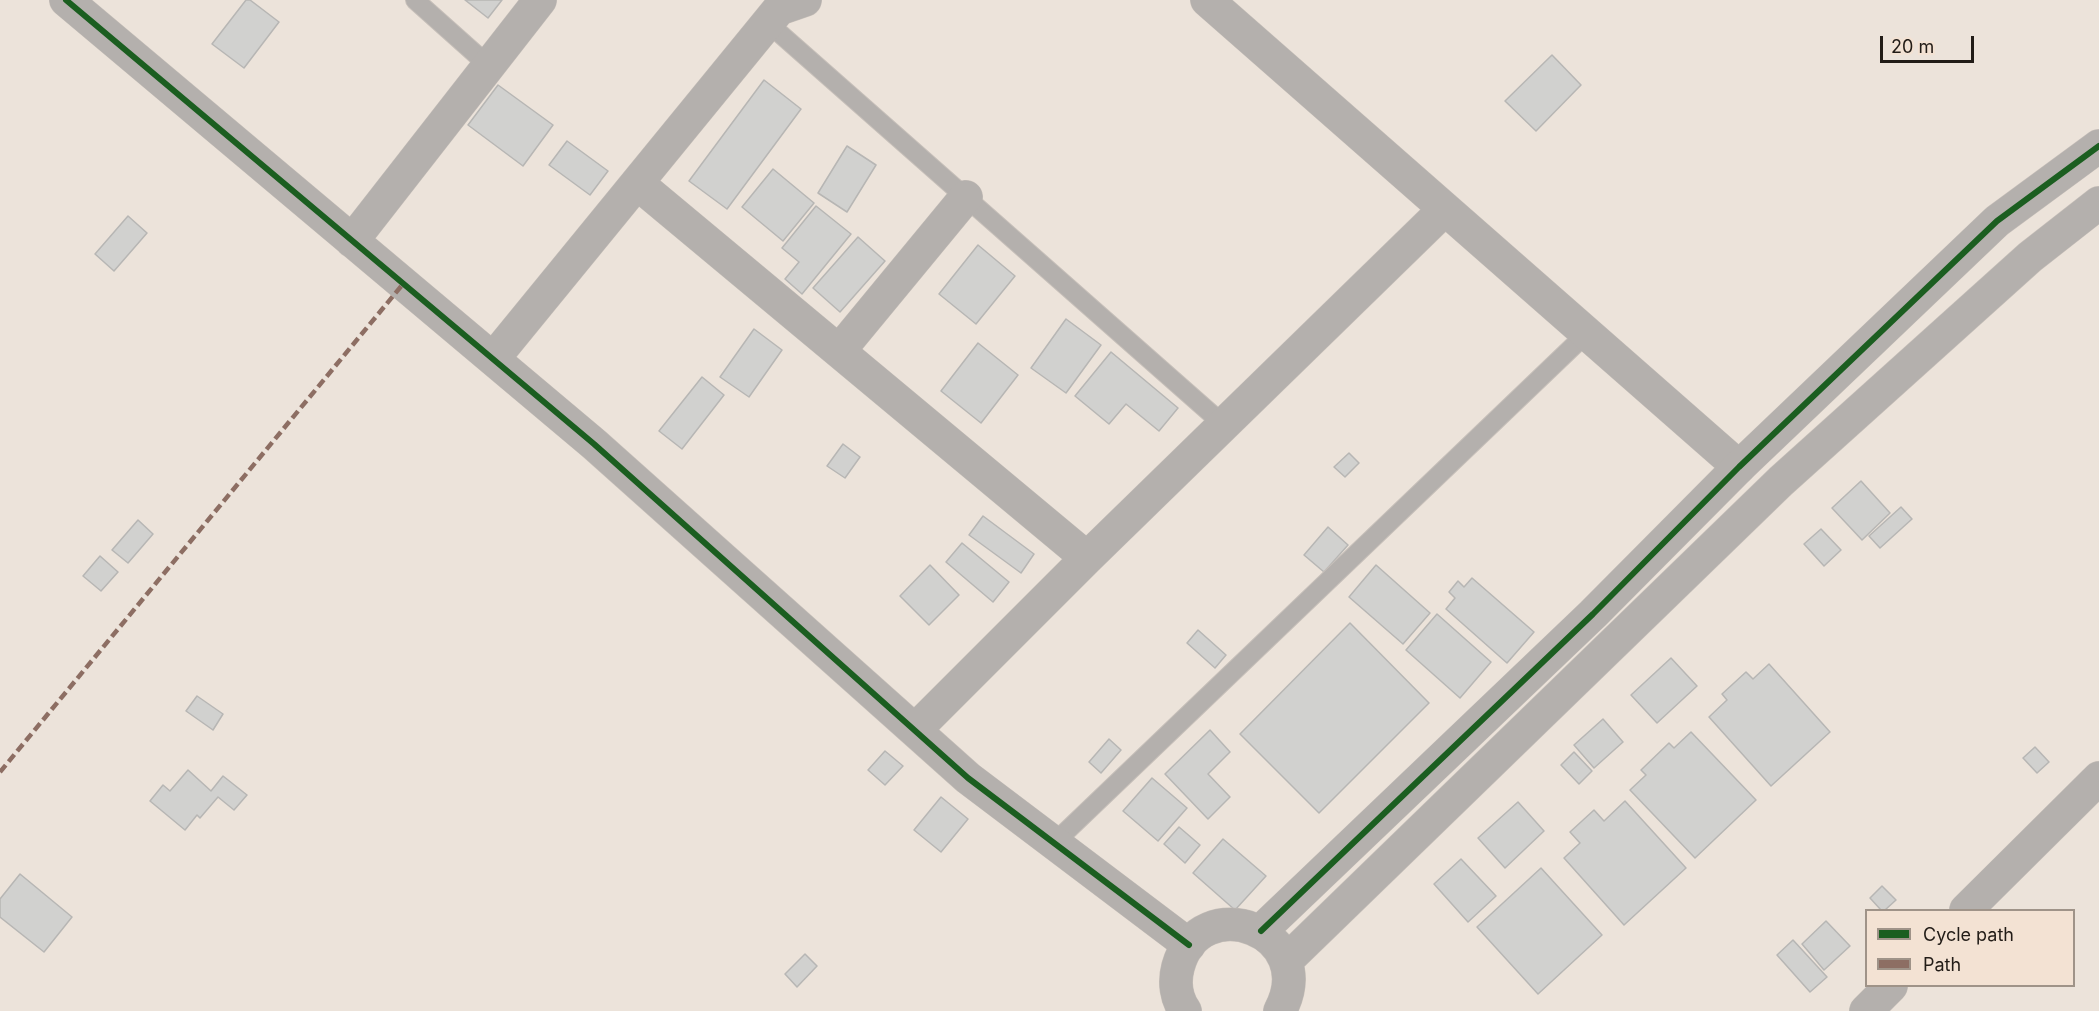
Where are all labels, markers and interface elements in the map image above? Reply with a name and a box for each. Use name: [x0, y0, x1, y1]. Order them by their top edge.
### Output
scale bar: [1883, 24, 1978, 62]
text: 20 m: [1891, 36, 1934, 57]
legend: [1865, 909, 2075, 987]
text: Cycle path: [1923, 924, 2014, 945]
text: Path: [1923, 954, 1961, 975]

